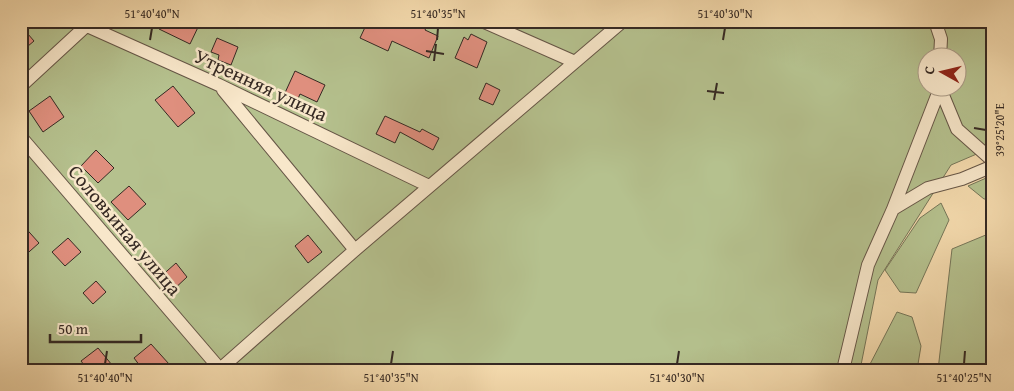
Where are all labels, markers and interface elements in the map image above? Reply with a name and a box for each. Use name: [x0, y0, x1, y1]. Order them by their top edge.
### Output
text: 51°40'40"N: [124, 5, 180, 22]
text: 51°40'35"N: [410, 5, 466, 22]
text: 51°40'30"N: [697, 5, 753, 22]
street label: Утренняя улица: [190, 41, 333, 128]
north arrow: [916, 48, 966, 98]
text: С: [919, 65, 940, 76]
text: 39°25'20"E: [991, 103, 1008, 157]
street label: Соловьиная улица: [62, 158, 189, 302]
scale bar: [50, 311, 141, 343]
text: 50 m: [58, 318, 89, 339]
text: 51°40'40"N: [77, 369, 133, 386]
text: 51°40'35"N: [363, 369, 419, 386]
text: 51°40'30"N: [649, 369, 705, 386]
text: 51°40'25"N: [936, 369, 992, 386]

